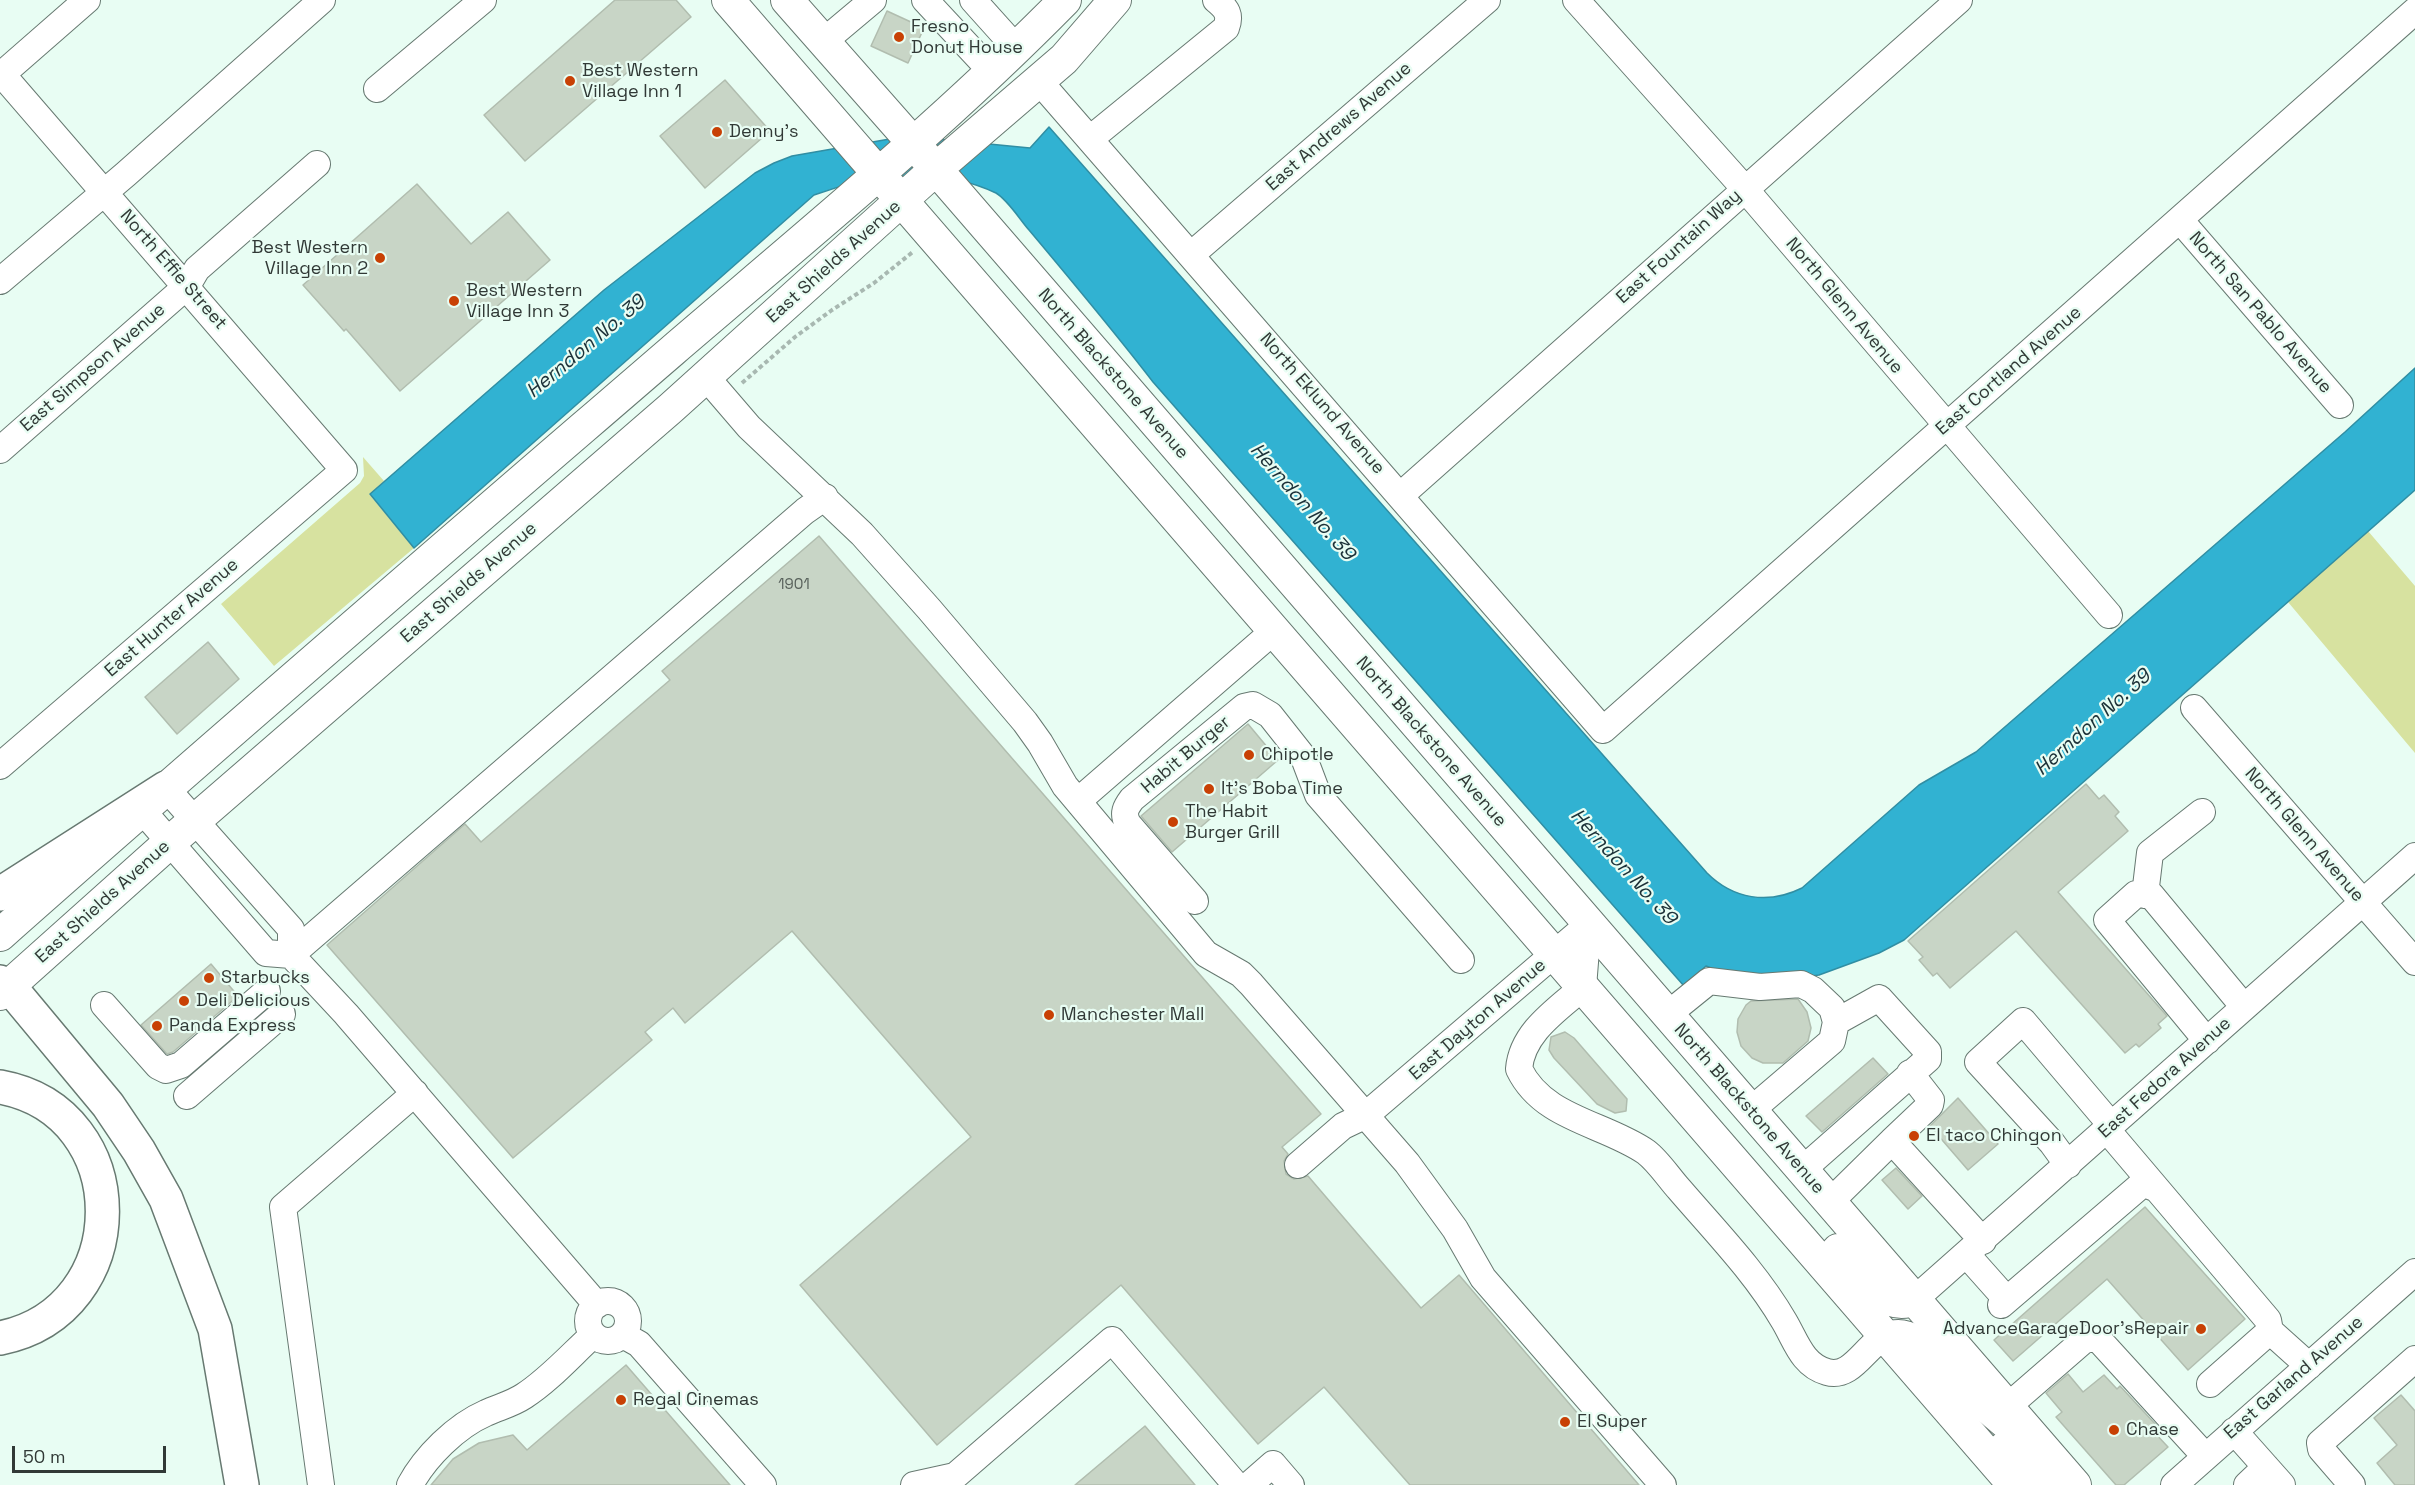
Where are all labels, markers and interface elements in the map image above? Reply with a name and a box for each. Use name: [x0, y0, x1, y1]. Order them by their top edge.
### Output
place label: Fresno Donut House: [911, 16, 1023, 58]
marker: Fresno Donut House: [892, 30, 906, 44]
street label: East Andrews Avenue: [1262, 58, 1416, 196]
place label: Best Western Village Inn 1: [582, 60, 699, 103]
marker: Best Western Village Inn 1: [563, 74, 577, 88]
place label: Denny's: [729, 121, 798, 143]
marker: Denny's: [710, 125, 724, 139]
street label: East Fountain Way: [1612, 185, 1746, 309]
street label: East Shields Avenue: [762, 196, 906, 328]
street label: North Effie Street: [115, 206, 231, 334]
street label: North San Pablo Avenue: [2184, 228, 2336, 398]
street label: North Glenn Avenue: [1781, 234, 1907, 378]
place label: Best Western Village Inn 2: [251, 237, 368, 280]
marker: Best Western Village Inn 2: [373, 251, 387, 265]
place label: Best Western Village Inn 3: [466, 280, 583, 322]
street label: North Blackstone Avenue: [1033, 284, 1193, 464]
water label: Herndon No. 39: [522, 290, 650, 404]
marker: Best Western Village Inn 3: [447, 294, 461, 308]
street label: East Simpson Avenue: [16, 299, 170, 437]
street label: East Cortland Avenue: [1932, 302, 2086, 440]
street label: North Eklund Avenue: [1255, 329, 1389, 479]
water label: Herndon No. 39: [1245, 439, 1359, 565]
street label: East Shields Avenue: [396, 518, 542, 648]
street label: East Hunter Avenue: [101, 554, 243, 682]
house number: 1901: [778, 576, 810, 594]
street label: North Blackstone Avenue: [1351, 652, 1511, 832]
water label: Herndon No. 39: [2030, 665, 2156, 781]
street label: Habit Burger: [1137, 712, 1235, 798]
place label: Chipotle: [1261, 744, 1334, 766]
marker: Chipotle: [1242, 748, 1256, 762]
street label: North Glenn Avenue: [2240, 763, 2368, 907]
place label: It's Boba Time: [1221, 778, 1343, 800]
marker: It's Boba Time: [1202, 782, 1216, 796]
place label: The Habit Burger Grill: [1185, 801, 1280, 844]
water label: Herndon No. 39: [1565, 804, 1681, 930]
marker: The Habit Burger Grill: [1166, 815, 1180, 829]
street label: East Shields Avenue: [31, 836, 175, 968]
street label: East Dayton Avenue: [1405, 955, 1551, 1085]
place label: Starbucks: [221, 967, 310, 989]
marker: Starbucks: [202, 971, 216, 985]
place label: Deli Delicious: [196, 990, 310, 1012]
marker: Deli Delicious: [177, 994, 191, 1008]
place label: Manchester Mall: [1061, 1004, 1204, 1026]
marker: Manchester Mall: [1042, 1008, 1056, 1022]
street label: East Fedora Avenue: [2094, 1013, 2236, 1143]
place label: Panda Express: [169, 1015, 296, 1037]
marker: Panda Express: [150, 1019, 164, 1033]
street label: North Blackstone Avenue: [1669, 1019, 1829, 1199]
place label: El taco Chingon: [1926, 1125, 2062, 1147]
marker: El taco Chingon: [1907, 1129, 1921, 1143]
street label: East Garland Avenue: [2220, 1312, 2368, 1444]
place label: AdvanceGarageDoor'sRepair: [1943, 1318, 2189, 1340]
marker: AdvanceGarageDoor'sRepair: [2194, 1322, 2208, 1336]
place label: Regal Cinemas: [633, 1389, 759, 1411]
marker: Regal Cinemas: [614, 1393, 628, 1407]
place label: El Super: [1577, 1411, 1647, 1433]
marker: El Super: [1558, 1415, 1572, 1429]
place label: Chase: [2126, 1419, 2179, 1441]
marker: Chase: [2107, 1423, 2121, 1437]
scale bar: [15, 1434, 170, 1472]
text: 50 m: [23, 1445, 65, 1468]

